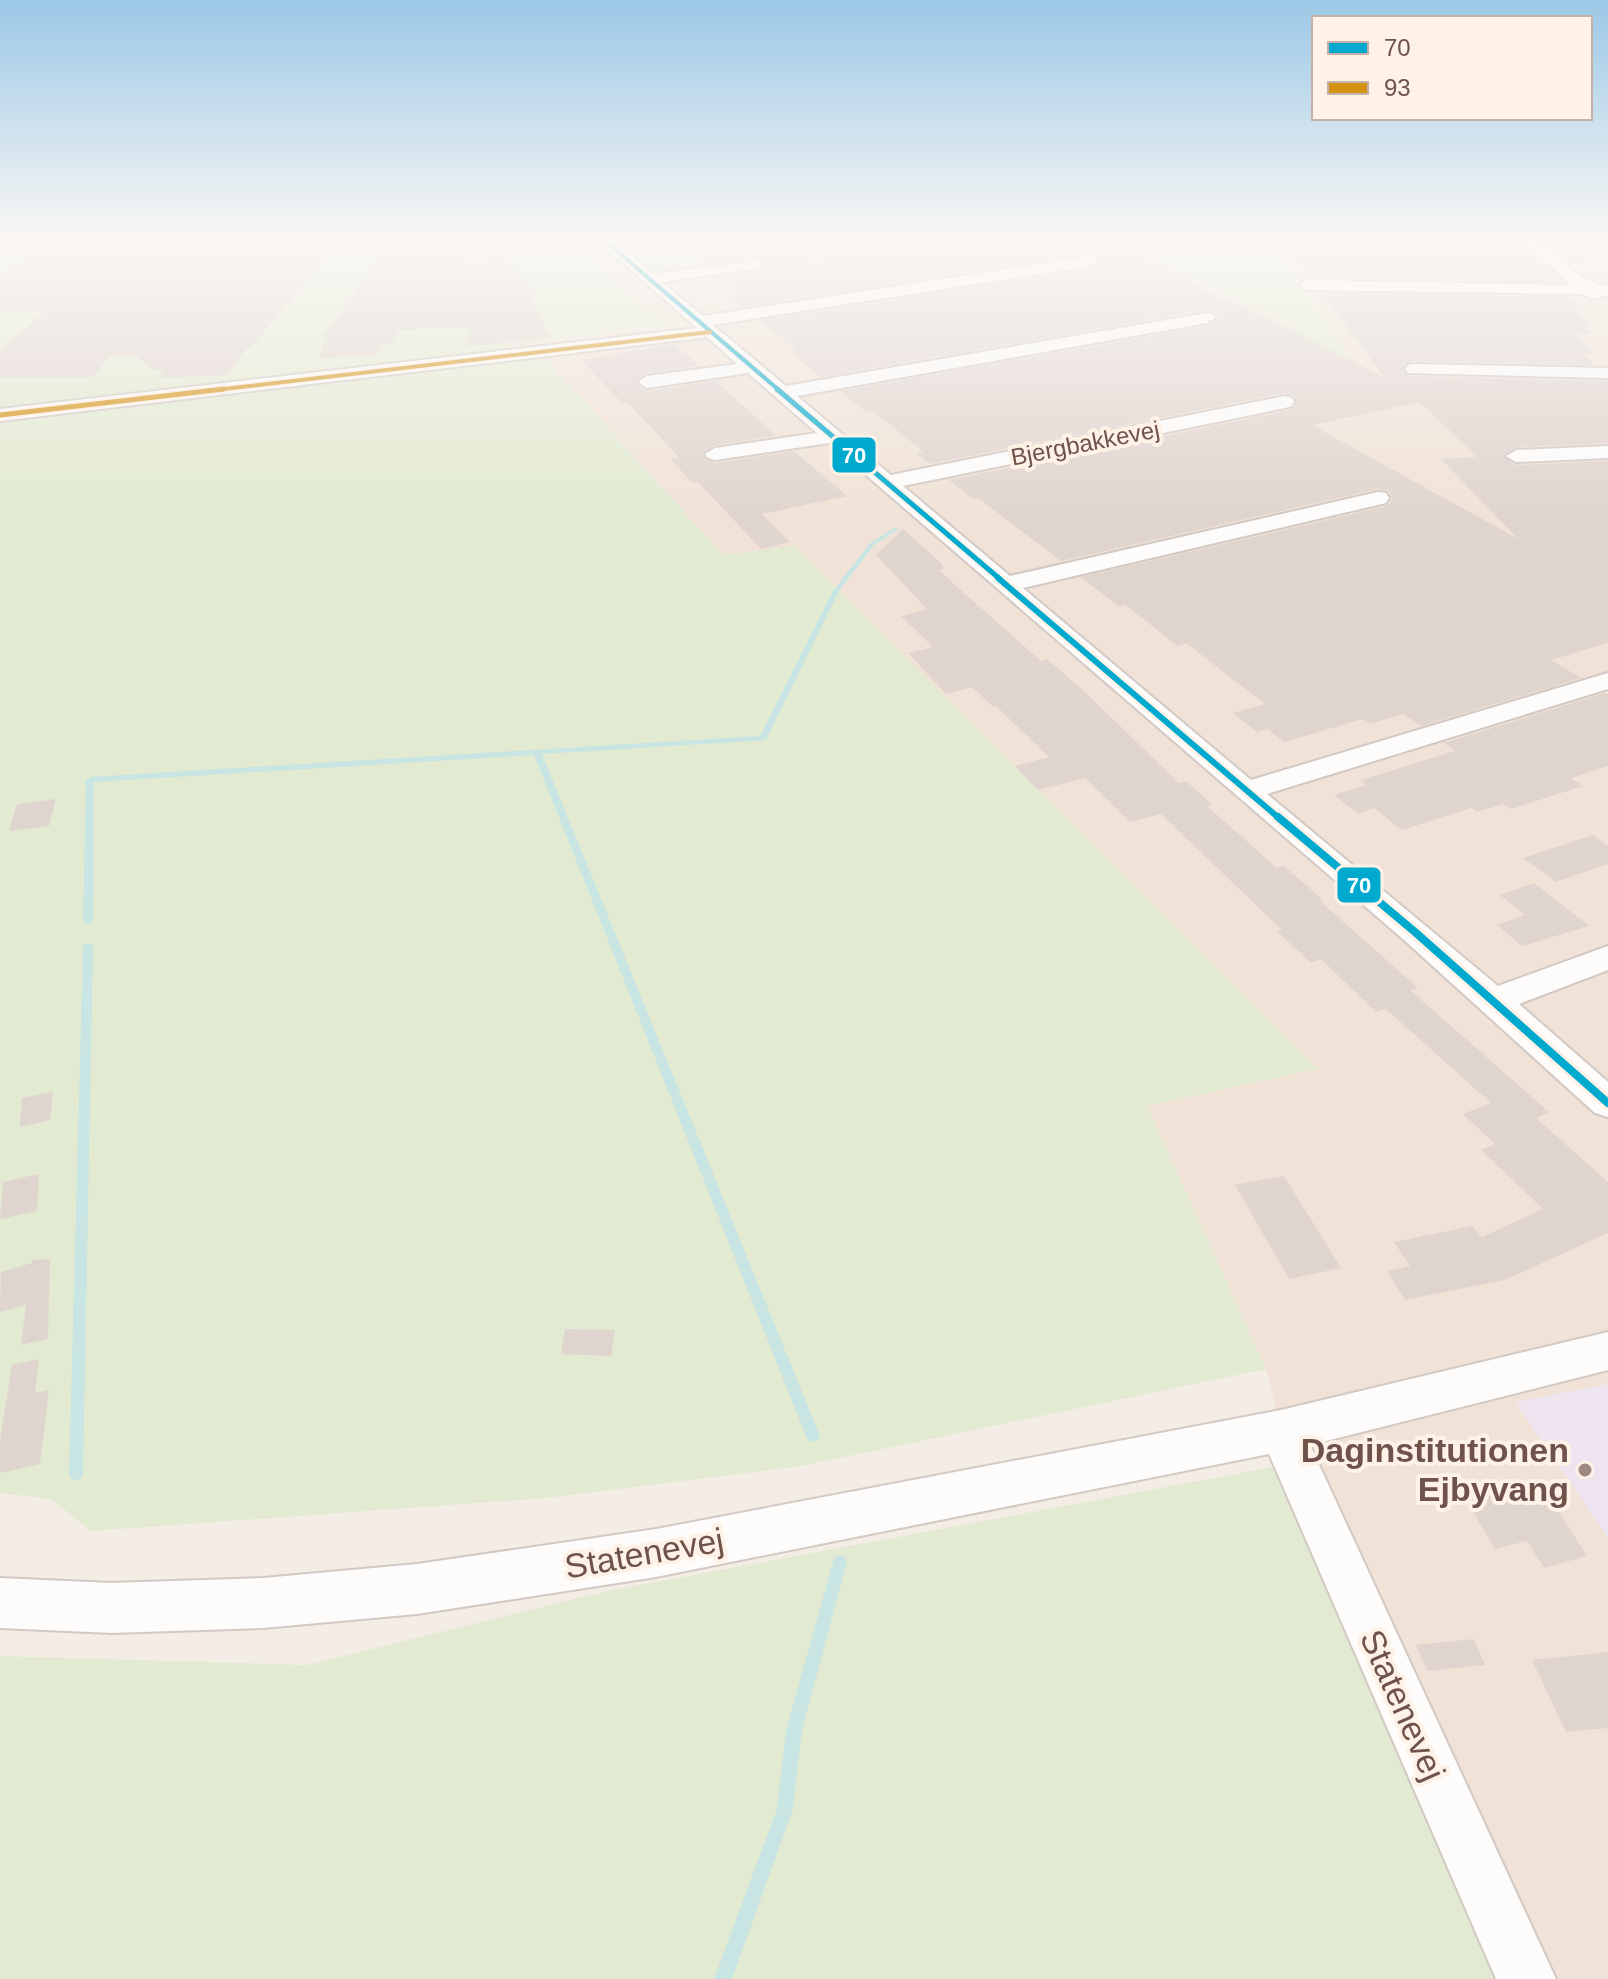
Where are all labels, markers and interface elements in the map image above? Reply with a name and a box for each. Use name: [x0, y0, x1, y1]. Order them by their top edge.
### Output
legend: [1312, 16, 1592, 120]
text: 70: [1384, 34, 1411, 61]
text: 93: [1384, 74, 1411, 101]
street label: Bjergbakkevej: [1008, 415, 1162, 471]
line badge: 70: [831, 436, 877, 474]
text: 70: [842, 443, 866, 468]
line badge: 70: [1336, 866, 1382, 904]
text: 70: [1347, 873, 1371, 898]
place label: Daginstitutionen Ejbyvang: [1301, 1431, 1569, 1508]
marker: Daginstitutionen Ejbyvang: [1576, 1461, 1594, 1479]
street label: Statenevej: [562, 1520, 726, 1586]
street label: Statenevej: [1353, 1624, 1453, 1786]

